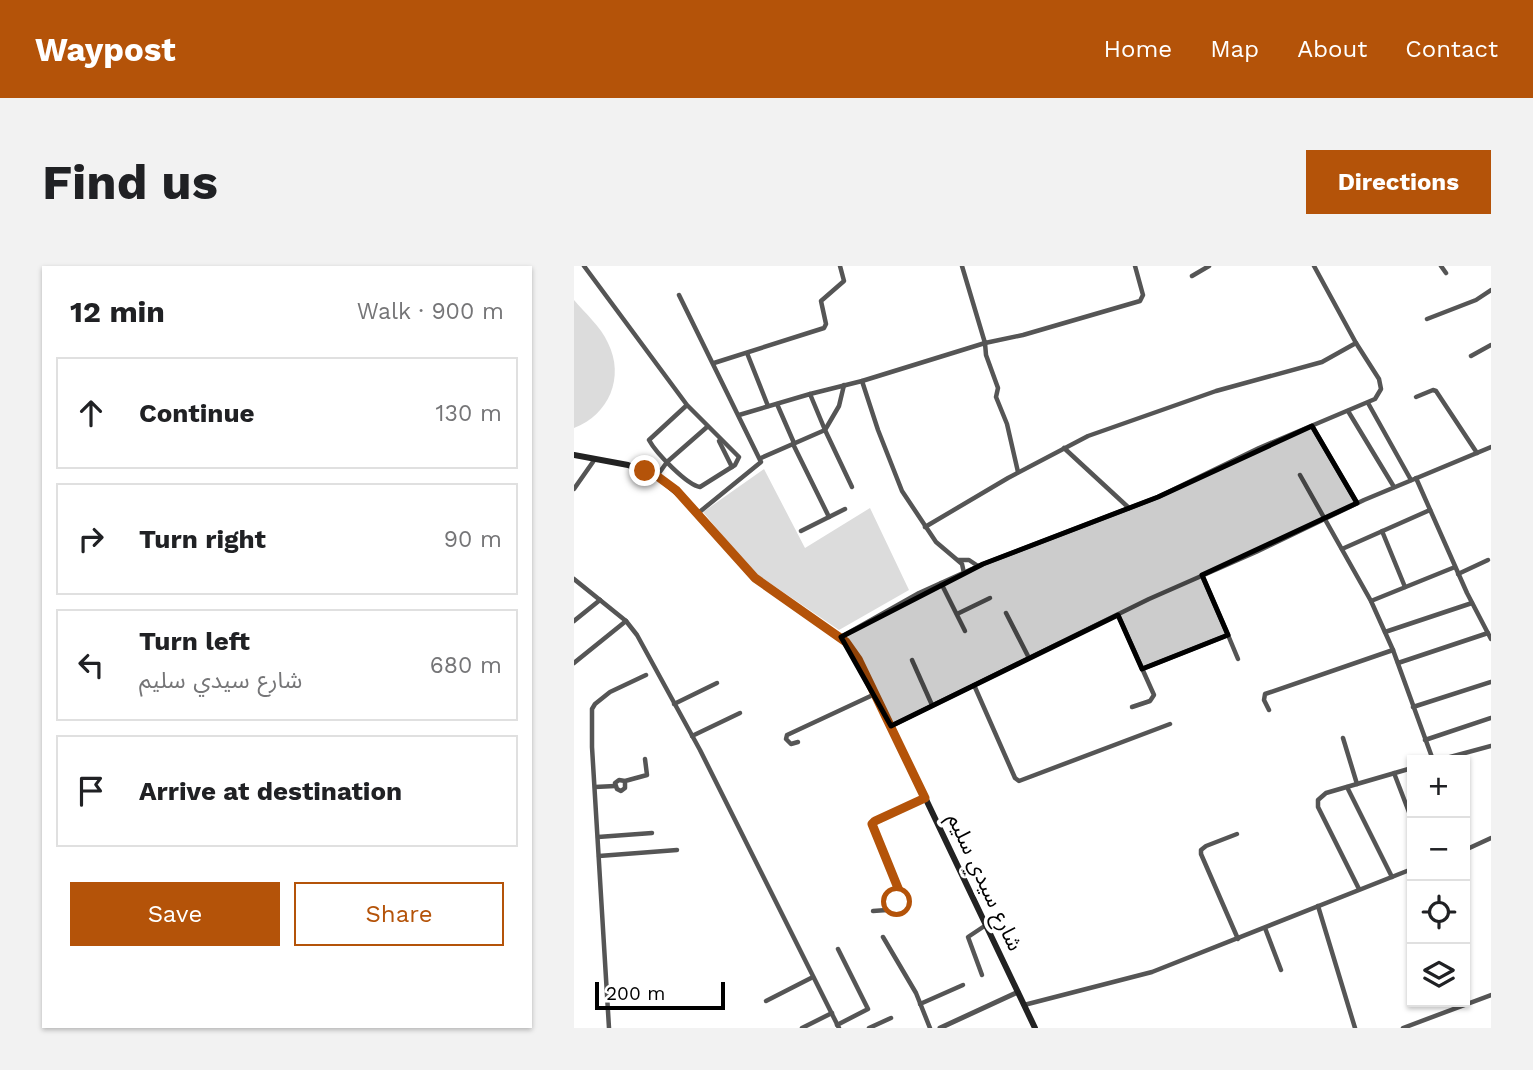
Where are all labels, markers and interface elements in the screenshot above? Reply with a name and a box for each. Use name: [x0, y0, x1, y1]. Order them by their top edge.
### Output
text: Waypost: [35, 30, 176, 69]
text: Home: [1104, 35, 1172, 63]
text: Map: [1210, 35, 1259, 63]
text: About: [1297, 35, 1367, 63]
text: Contact: [1405, 35, 1498, 63]
button: Directions: [1306, 150, 1491, 214]
text: Find us: [42, 153, 218, 211]
text: 12 min: [70, 294, 165, 329]
text: Walk · 900 m: [357, 298, 504, 325]
icon: ahead: [72, 394, 110, 432]
text: Continue: [139, 398, 255, 428]
text: 130 m: [436, 400, 502, 427]
route end: [629, 455, 660, 486]
icon: right: [72, 520, 110, 558]
text: Turn right: [139, 524, 266, 554]
text: 90 m: [444, 526, 502, 553]
text: Turn left: [139, 626, 250, 656]
icon: left: [72, 646, 110, 684]
text: 680 m: [430, 652, 502, 679]
text: شارع سيدي سليم: [139, 667, 302, 694]
map controls: [1407, 755, 1470, 1007]
button: +: [1407, 755, 1470, 818]
icon: arrive: [72, 772, 110, 810]
text: Arrive at destination: [139, 776, 402, 806]
street label: شارع سيدي سليم: [939, 809, 1028, 956]
button: −: [1407, 818, 1470, 881]
button: locate: [1407, 881, 1470, 944]
button: Save: [70, 882, 280, 946]
button: Share: [294, 882, 504, 946]
route start: [881, 886, 912, 917]
button: layers: [1407, 944, 1470, 1007]
scale bar: [595, 979, 724, 1011]
text: 200 m: [606, 982, 665, 1005]

